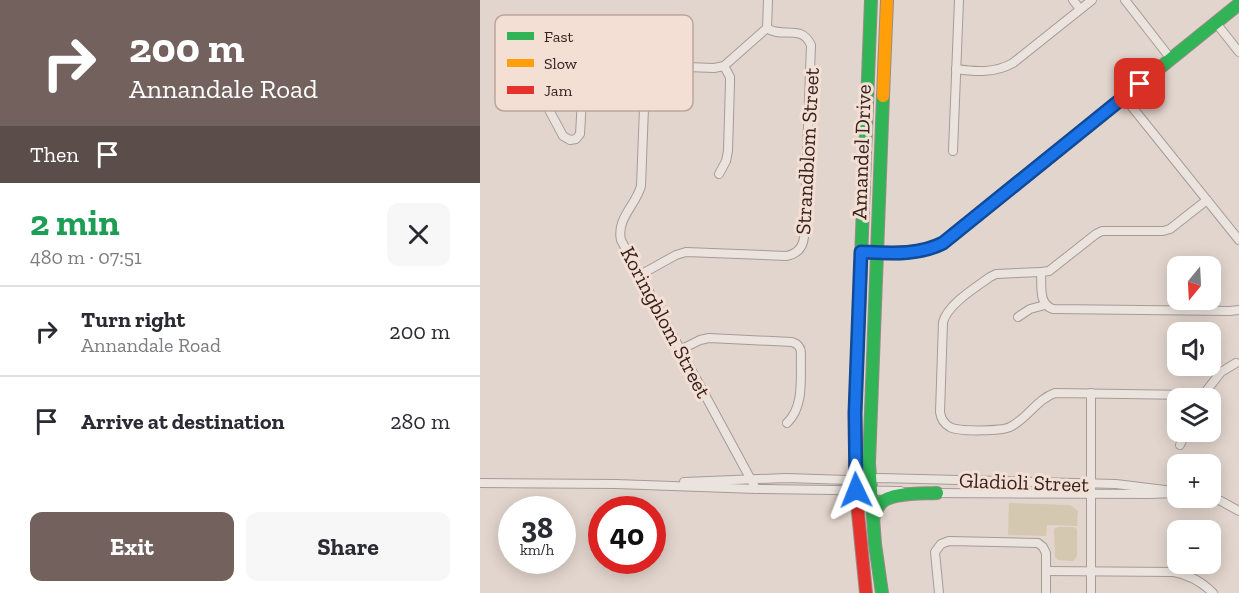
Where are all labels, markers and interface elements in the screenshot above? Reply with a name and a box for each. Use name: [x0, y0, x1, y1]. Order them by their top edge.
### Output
legend: [495, 15, 693, 111]
text: 200 m: [129, 22, 245, 73]
icon: right: [30, 24, 108, 102]
text: Fast: [544, 27, 573, 46]
text: Slow: [544, 54, 578, 73]
pin: [1114, 58, 1165, 109]
street label: Strandblom Street: [790, 67, 824, 235]
icon: arrive: [1123, 67, 1156, 100]
text: Annandale Road: [129, 73, 318, 105]
text: Jam: [544, 81, 573, 100]
street label: Amandel Drive: [846, 84, 876, 220]
icon: arrive: [91, 138, 124, 171]
text: Then: [30, 141, 79, 168]
text: 2 min: [30, 201, 120, 244]
button: close: [387, 203, 450, 266]
street label: Koringblom Street: [616, 242, 717, 402]
text: 480 m · 07:51: [30, 245, 142, 269]
north arrow: [1167, 256, 1221, 310]
map controls: [1167, 256, 1221, 574]
text: Turn right: [81, 306, 185, 333]
icon: right: [30, 315, 63, 348]
text: 200 m: [389, 318, 450, 345]
button: sound: [1167, 322, 1221, 376]
text: Annandale Road: [81, 333, 221, 357]
button: layers: [1167, 388, 1221, 442]
icon: arrive: [30, 405, 63, 438]
text: Arrive at destination: [81, 408, 284, 435]
text: 280 m: [390, 408, 450, 435]
button: +: [1167, 454, 1221, 508]
position arrow: [824, 458, 888, 522]
street label: Gladioli Street: [959, 467, 1090, 497]
speed limit sign: 40: [588, 496, 666, 574]
text: 38: [521, 510, 553, 546]
button: Exit: [30, 512, 234, 581]
button: Share: [246, 512, 450, 581]
button: −: [1167, 520, 1221, 574]
text: km/h: [520, 541, 554, 559]

